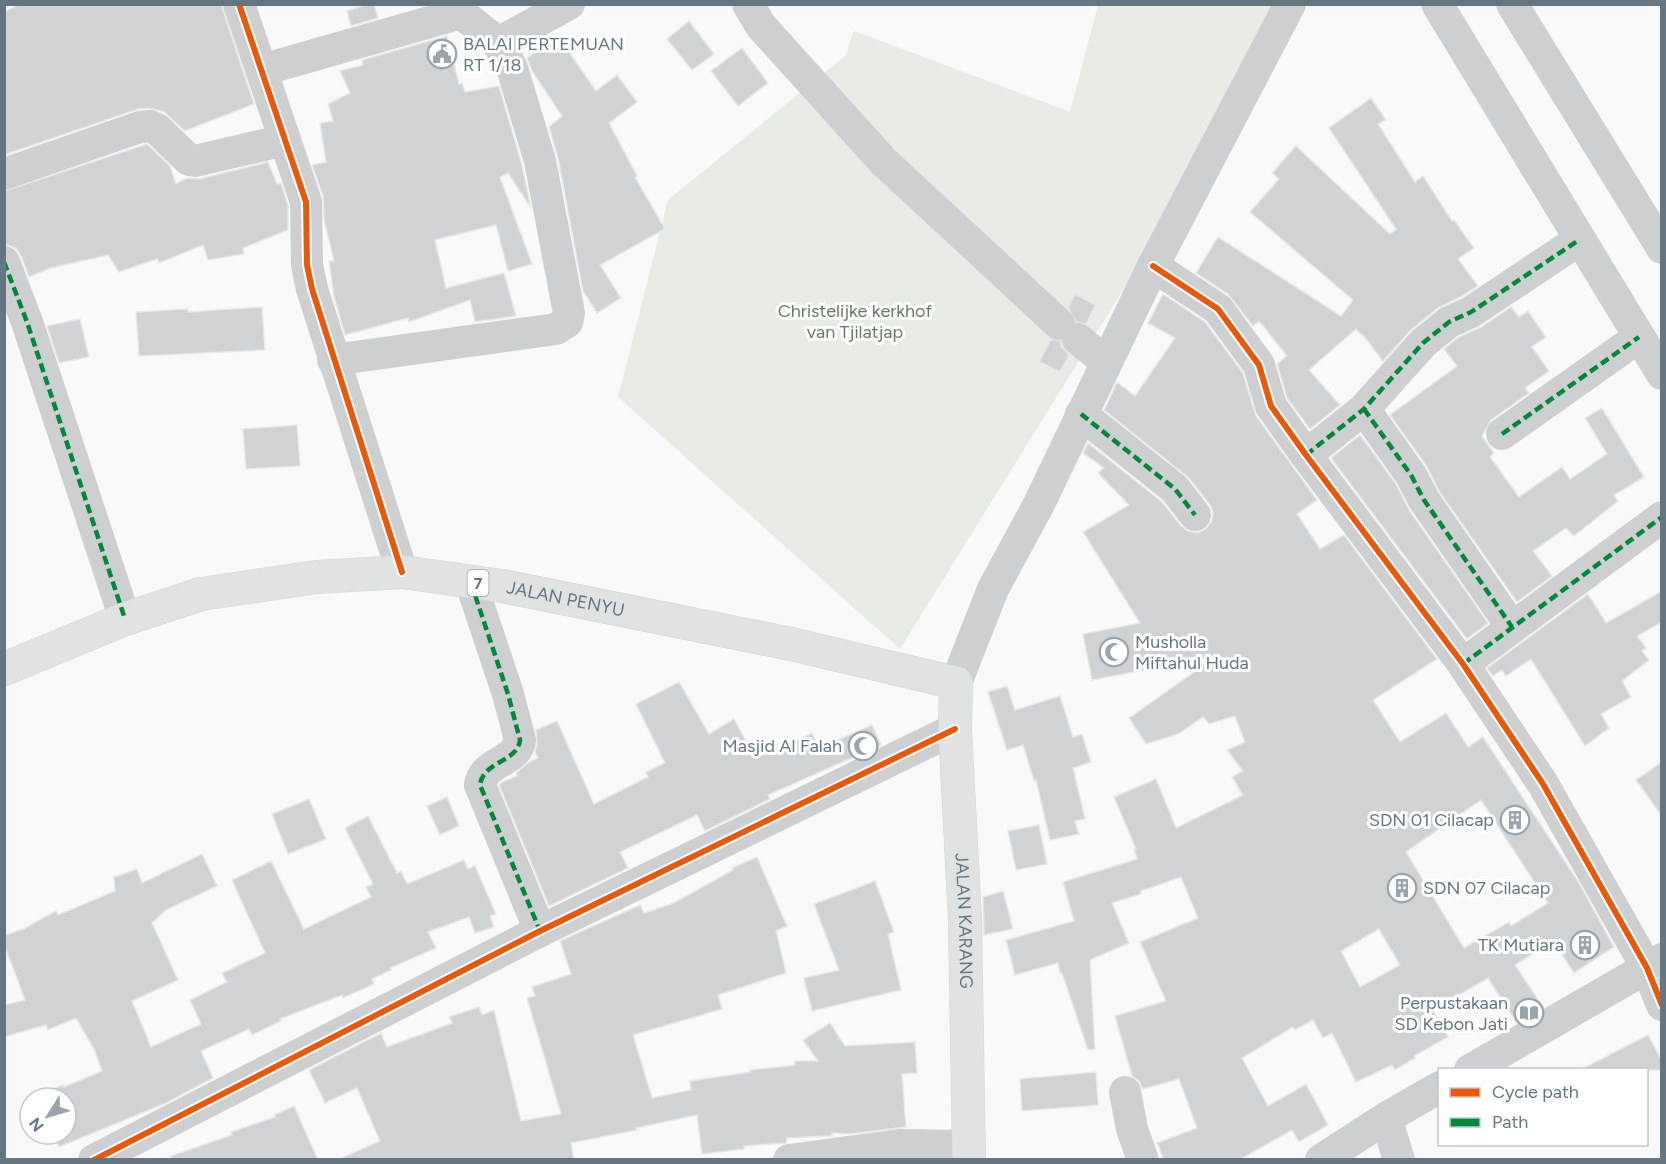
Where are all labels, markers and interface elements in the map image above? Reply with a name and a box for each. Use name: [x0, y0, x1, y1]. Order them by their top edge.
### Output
place label: BALAI PERTEMUAN RT 1/18: [463, 33, 624, 76]
public building icon: BALAI PERTEMUAN RT 1/18: [426, 38, 458, 70]
park label: Christelijke kerkhof van Tjilatjap: [778, 300, 933, 343]
road number: 7: [468, 570, 488, 596]
street label: JALAN PENYU: [504, 576, 626, 621]
place label: Musholla Miftahul Huda: [1135, 631, 1249, 674]
mosque icon: Musholla Miftahul Huda: [1098, 636, 1130, 668]
mosque icon: Masjid Al Falah: [847, 730, 879, 762]
place label: Masjid Al Falah: [723, 735, 842, 757]
building icon: SDN 01 Cilacap: [1499, 804, 1531, 836]
place label: SDN 01 Cilacap: [1369, 809, 1494, 831]
street label: JALAN KARANG: [951, 852, 977, 989]
building icon: SDN 07 Cilacap: [1386, 872, 1418, 904]
place label: SDN 07 Cilacap: [1423, 877, 1550, 899]
building icon: TK Mutiara: [1569, 929, 1601, 961]
place label: TK Mutiara: [1478, 934, 1564, 956]
place label: Perpustakaan SD Kebon Jati: [1395, 992, 1508, 1035]
library icon: Perpustakaan SD Kebon Jati: [1513, 997, 1545, 1029]
legend: [1438, 1068, 1648, 1146]
text: Cycle path: [1492, 1081, 1579, 1103]
north arrow: [18, 1086, 78, 1146]
text: Path: [1492, 1111, 1528, 1133]
text: N: [25, 1114, 48, 1135]

